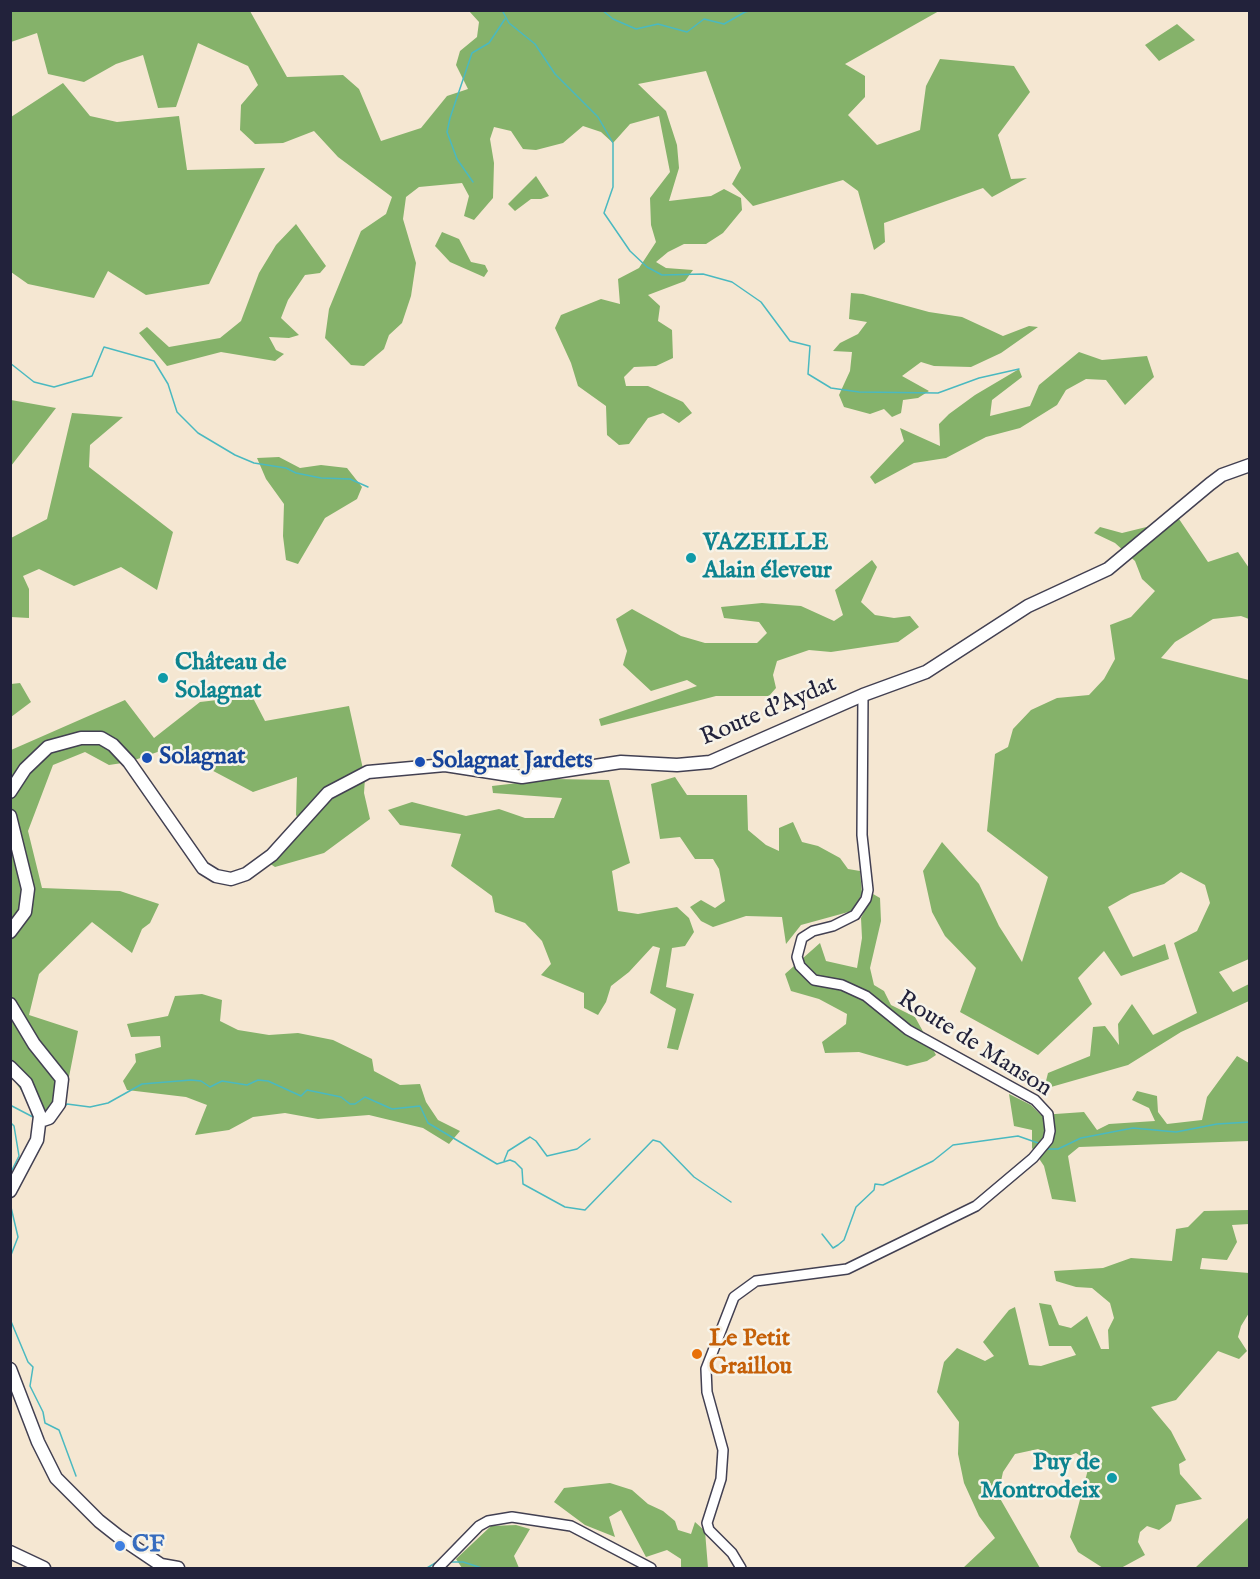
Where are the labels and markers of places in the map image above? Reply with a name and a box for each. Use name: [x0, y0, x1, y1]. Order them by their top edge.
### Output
place label: VAZEILLE Alain éleveur: [703, 530, 832, 586]
marker: VAZEILLE Alain éleveur: [684, 551, 698, 565]
place label: Château de Solagnat: [175, 650, 286, 706]
marker: Château de Solagnat: [156, 671, 170, 685]
place label: Solagnat: [159, 744, 246, 772]
place label: Solagnat Jardets: [432, 748, 593, 776]
marker: Solagnat: [140, 751, 154, 765]
marker: Solagnat Jardets: [413, 755, 427, 769]
place label: Le Petit Graillou: [709, 1326, 792, 1382]
marker: Le Petit Graillou: [690, 1347, 704, 1361]
place label: Puy de Montrodeix: [980, 1450, 1100, 1506]
marker: Puy de Montrodeix: [1105, 1471, 1119, 1485]
place label: CF: [132, 1532, 164, 1560]
marker: CF: [113, 1539, 127, 1553]

